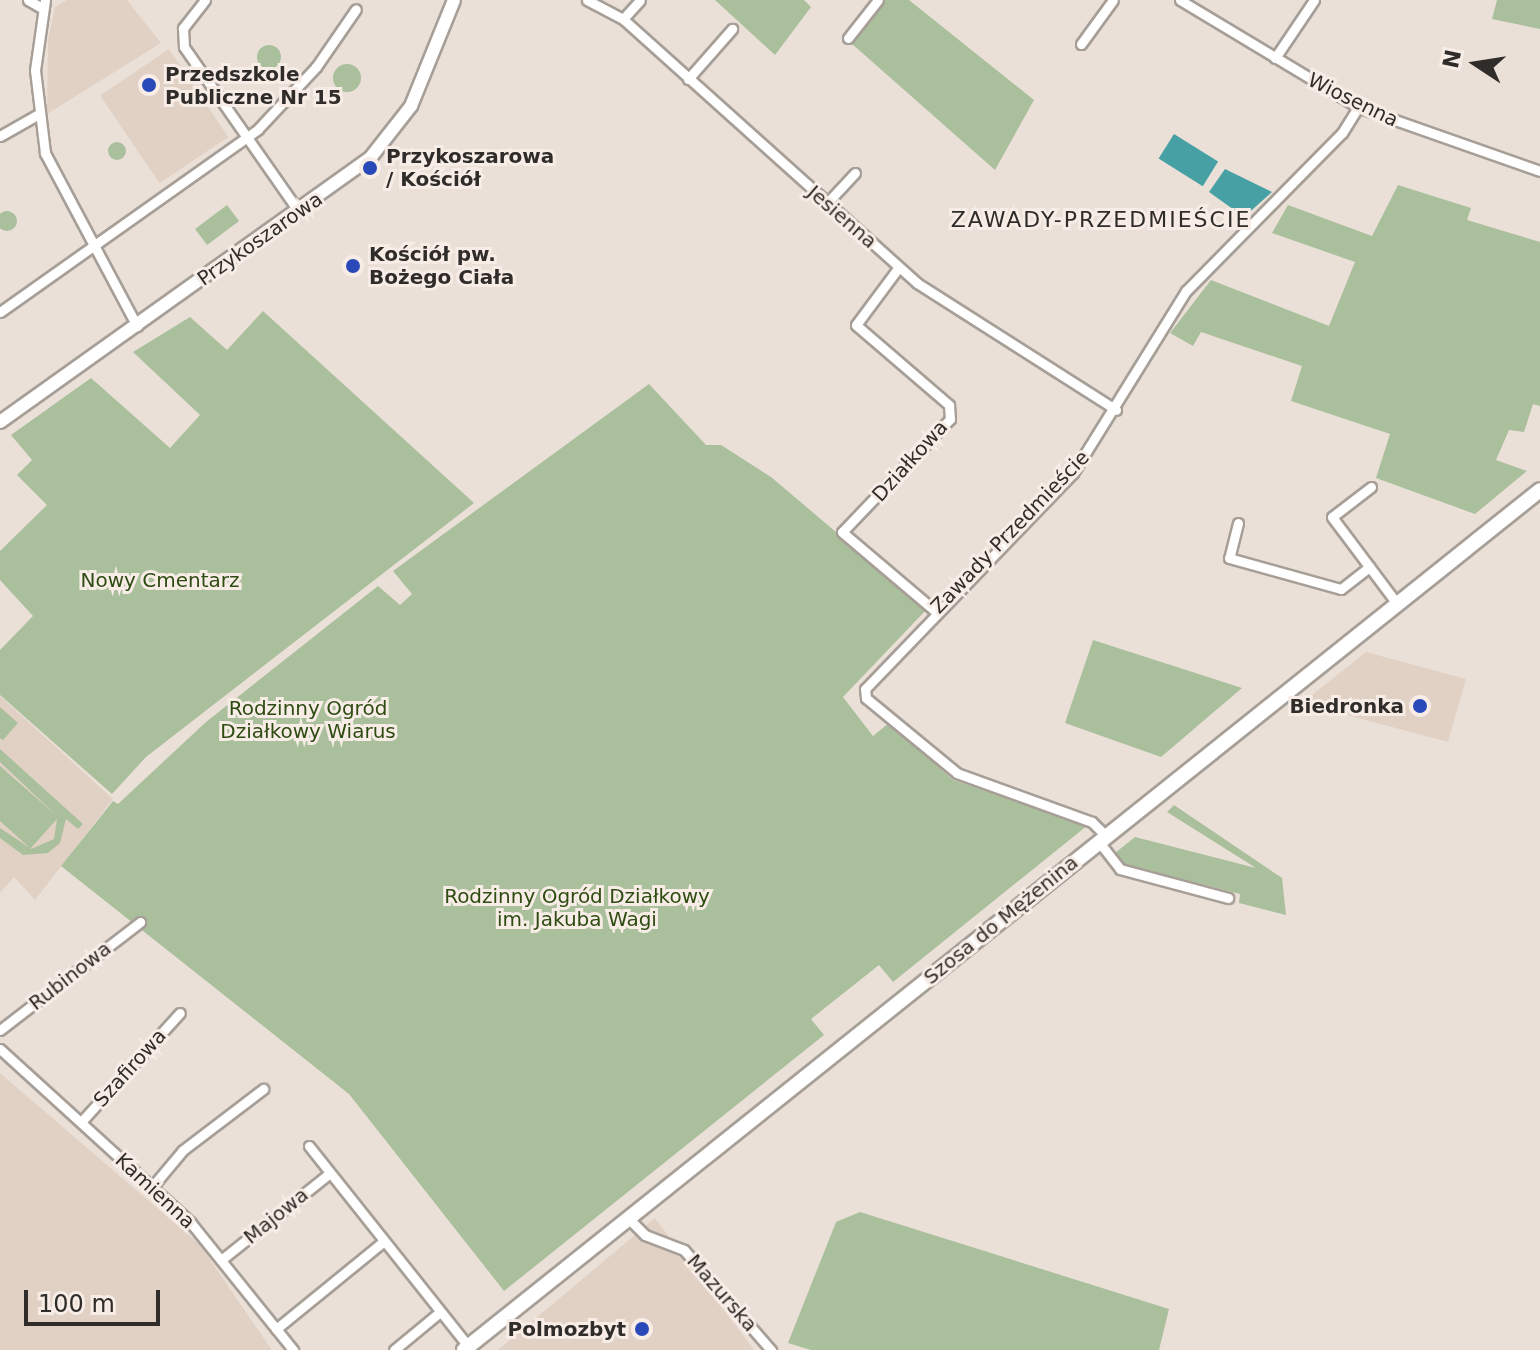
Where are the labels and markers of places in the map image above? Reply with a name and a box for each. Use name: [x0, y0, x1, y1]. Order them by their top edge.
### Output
place label: Przedszkole Publiczne Nr 15: [165, 62, 342, 109]
marker: Przedszkole Publiczne Nr 15: [140, 76, 158, 94]
place label: Przykoszarowa / Kościół: [386, 144, 554, 191]
marker: Przykoszarowa / Kościół: [361, 159, 379, 177]
place label: Kościół pw. Bożego Ciała: [369, 242, 514, 289]
marker: Kościół pw. Bożego Ciała: [344, 257, 362, 275]
place label: Biedronka: [1289, 694, 1404, 718]
marker: Biedronka: [1411, 697, 1429, 715]
place label: Polmozbyt: [508, 1317, 626, 1341]
marker: Polmozbyt: [633, 1320, 651, 1338]

